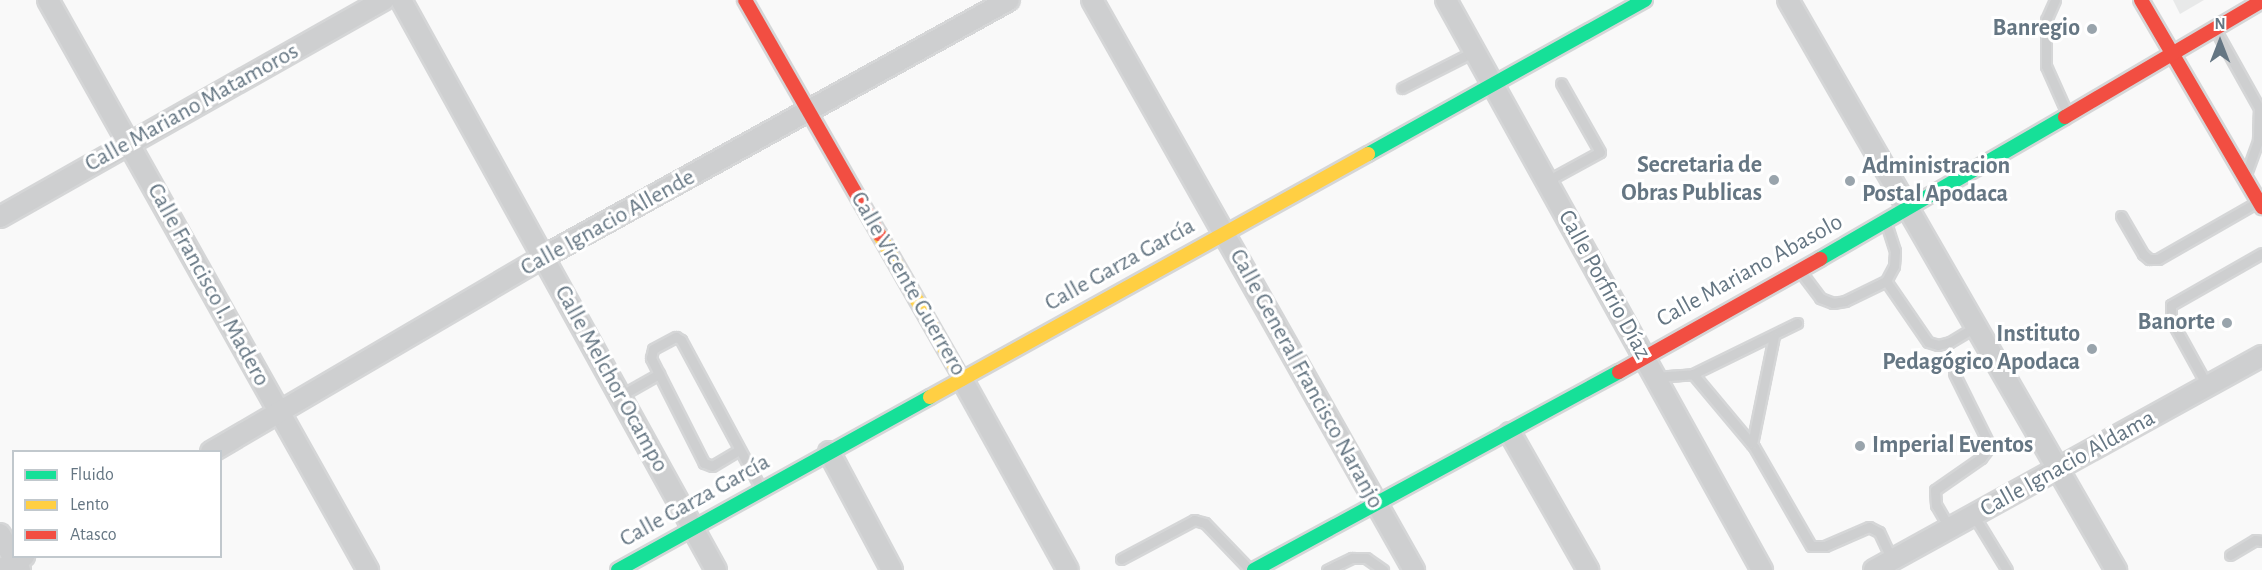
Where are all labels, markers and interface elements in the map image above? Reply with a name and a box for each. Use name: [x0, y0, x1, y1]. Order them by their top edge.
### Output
north arrow: [2190, 12, 2250, 72]
place label: Banregio: [1993, 15, 2080, 43]
text: N: [2214, 16, 2226, 32]
marker: Banregio: [2085, 22, 2099, 36]
street label: Calle Mariano Matamoros: [80, 37, 304, 179]
place label: Secretaria de Obras Publicas: [1621, 152, 1762, 208]
place label: Administracion Postal Apodaca: [1862, 153, 2010, 209]
street label: Calle Ignacio Allende: [516, 163, 700, 283]
marker: Secretaria de Obras Publicas: [1767, 173, 1781, 187]
marker: Administracion Postal Apodaca: [1843, 174, 1857, 188]
street label: Calle Francisco I. Madero: [140, 179, 276, 391]
street label: Calle Vicente Guerrero: [844, 187, 972, 381]
street label: Calle Porfirio Díaz: [1551, 205, 1657, 365]
street label: Calle Mariano Abasolo: [1652, 208, 1848, 334]
street label: Calle Garza García: [1040, 212, 1200, 318]
street label: Calle General Francisco Naranjo: [1223, 244, 1389, 514]
street label: Calle Melchor Ocampo: [548, 281, 674, 477]
place label: Banorte: [2138, 309, 2215, 337]
marker: Banorte: [2220, 316, 2234, 330]
place label: Instituto Pedagógico Apodaca: [1882, 321, 2080, 377]
marker: Instituto Pedagógico Apodaca: [2085, 342, 2099, 356]
street label: Calle Ignacio Aldama: [1975, 404, 2161, 524]
place label: Imperial Eventos: [1872, 432, 2033, 460]
marker: Imperial Eventos: [1853, 439, 1867, 453]
street label: Calle Garza García: [615, 448, 775, 554]
legend: [12, 450, 222, 558]
text: Fluido: [70, 466, 114, 484]
text: Lento: [70, 496, 109, 514]
text: Atasco: [70, 526, 117, 544]

